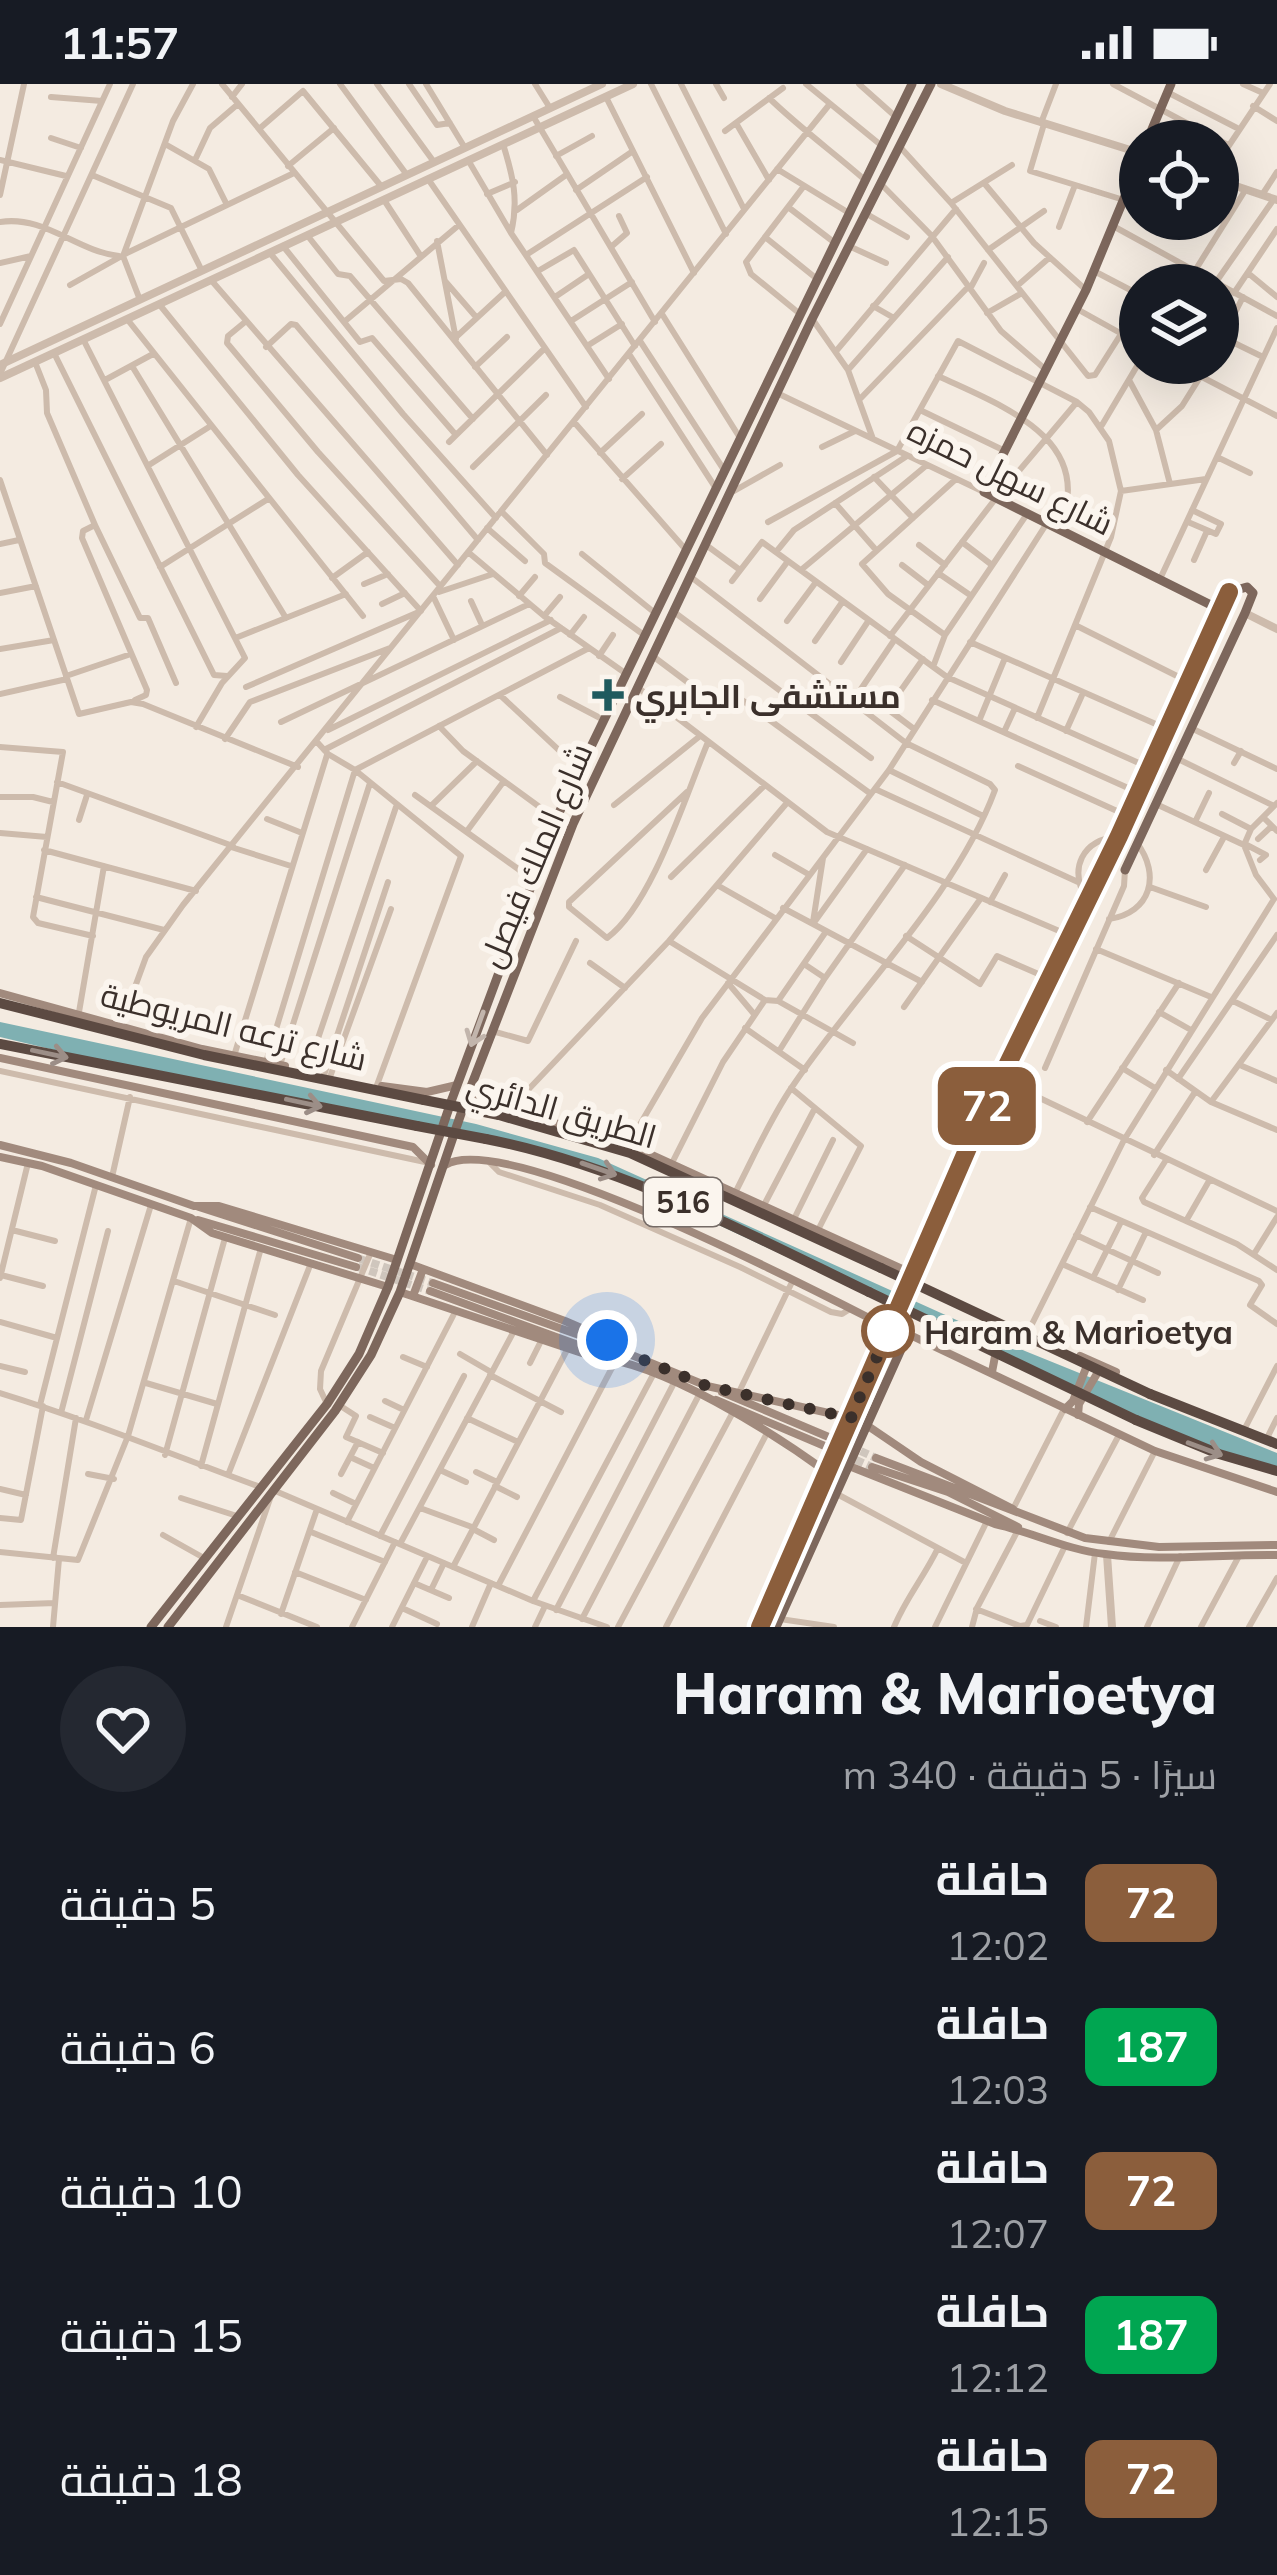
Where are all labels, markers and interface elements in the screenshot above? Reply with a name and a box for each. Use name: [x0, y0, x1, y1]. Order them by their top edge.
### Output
text: 11:57: [60, 14, 179, 70]
map controls: [1119, 120, 1239, 384]
button: locate: [1119, 120, 1239, 240]
button: layers: [1119, 264, 1239, 384]
street label: شارع سهل حمزه: [900, 409, 1120, 546]
place label: مستشفى الجابري: [635, 675, 901, 723]
marker: مستشفى الجابري: [592, 679, 624, 711]
street label: شارع الملك فيصل: [469, 737, 603, 974]
street label: شارع ترعه المريوطية: [96, 973, 371, 1082]
one-way arrow: [465, 1010, 487, 1047]
one-way arrow: [30, 1044, 68, 1067]
street label: الطريق الدائري: [461, 1063, 661, 1162]
line badge: 72: [933, 1067, 1041, 1145]
text: 72: [962, 1079, 1012, 1132]
one-way arrow: [283, 1093, 322, 1115]
one-way arrow: [580, 1160, 617, 1181]
road number: 516: [644, 1178, 722, 1226]
marker: Haram & Marioetya: [863, 1306, 913, 1356]
your location: [577, 1310, 637, 1370]
place label: Haram & Marioetya: [924, 1311, 1233, 1352]
one-way arrow: [1186, 1440, 1223, 1461]
text: Haram & Marioetya: [673, 1657, 1217, 1728]
button: heart: [60, 1666, 186, 1792]
text: سيرًا · 5 دقيقة · 340 m: [843, 1750, 1217, 1799]
text: حافلة: [936, 1850, 1049, 1906]
text: 5 دقيقة: [60, 1875, 216, 1931]
text: 72: [1126, 1876, 1176, 1929]
text: 12:02: [947, 1921, 1049, 1970]
text: حافلة: [936, 1994, 1049, 2050]
text: 6 دقيقة: [60, 2019, 216, 2075]
text: 187: [1113, 2020, 1189, 2073]
text: 12:03: [947, 2065, 1049, 2114]
text: حافلة: [936, 2138, 1049, 2194]
text: 10 دقيقة: [60, 2163, 243, 2219]
text: 72: [1126, 2164, 1176, 2217]
text: 12:07: [947, 2209, 1049, 2258]
text: حافلة: [936, 2282, 1049, 2338]
text: 15 دقيقة: [60, 2307, 243, 2363]
text: 187: [1113, 2308, 1189, 2361]
text: 12:12: [947, 2353, 1049, 2402]
text: حافلة: [936, 2426, 1049, 2482]
text: 18 دقيقة: [60, 2451, 243, 2507]
text: 72: [1126, 2452, 1176, 2505]
text: 12:15: [947, 2497, 1049, 2546]

